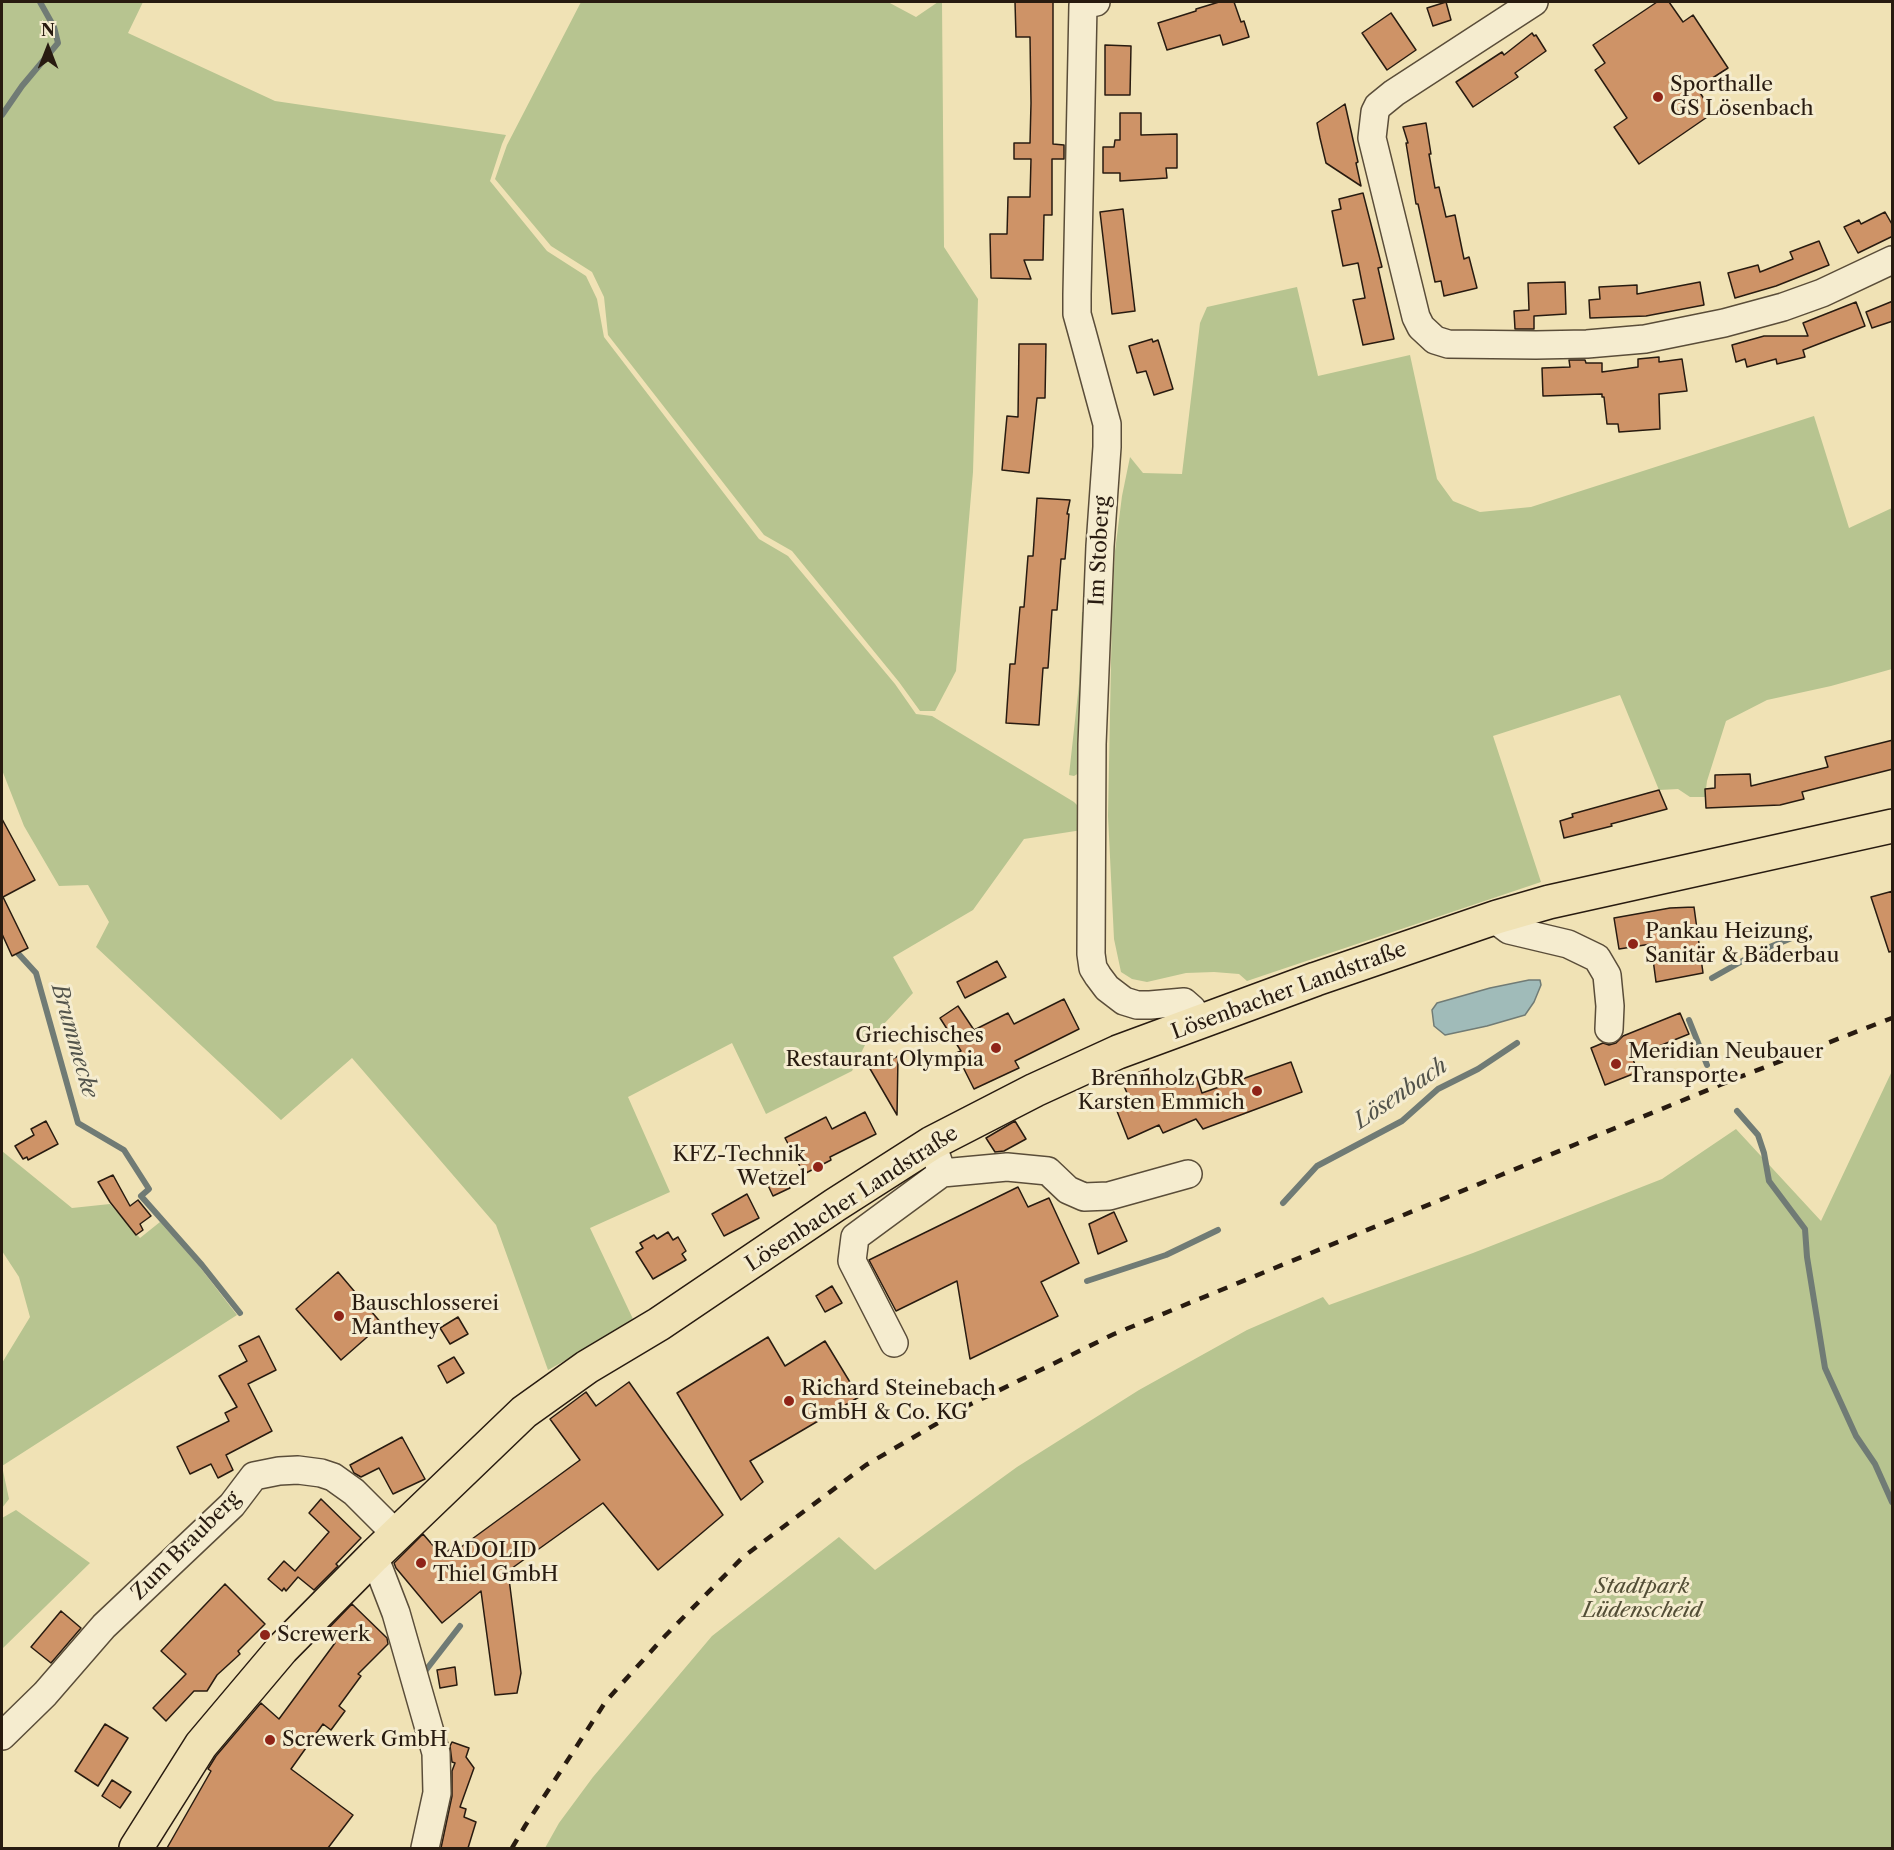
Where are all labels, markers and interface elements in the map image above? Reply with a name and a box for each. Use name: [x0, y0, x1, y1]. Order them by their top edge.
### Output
north arrow: [18, 18, 78, 78]
text: N: [41, 20, 55, 40]
place label: Sporthalle GS Lösenbach: [1670, 72, 1814, 122]
marker: Sporthalle GS Lösenbach: [1651, 90, 1665, 104]
street label: Im Stoberg: [1085, 495, 1115, 607]
place label: Pankau Heizung, Sanitär & Bäderbau: [1645, 919, 1839, 969]
street label: Lösenbacher Landstraße: [1168, 937, 1410, 1045]
marker: Pankau Heizung, Sanitär & Bäderbau: [1626, 937, 1640, 951]
water label: Brummecke: [45, 981, 103, 1101]
place label: Griechisches Restaurant Olympia: [786, 1023, 984, 1073]
place label: Meridian Neubauer Transporte: [1628, 1039, 1824, 1089]
marker: Griechisches Restaurant Olympia: [989, 1041, 1003, 1055]
water label: Lösenbach: [1349, 1053, 1453, 1135]
marker: Meridian Neubauer Transporte: [1609, 1057, 1623, 1071]
place label: Brennholz GbR Karsten Emmich: [1078, 1066, 1245, 1116]
marker: Brennholz GbR Karsten Emmich: [1250, 1084, 1264, 1098]
street label: Lösenbacher Landstraße: [741, 1121, 963, 1277]
place label: KFZ-Technik Wetzel: [673, 1142, 806, 1192]
marker: KFZ-Technik Wetzel: [811, 1160, 825, 1174]
place label: Bauschlosserei Manthey: [351, 1291, 499, 1341]
marker: Bauschlosserei Manthey: [332, 1309, 346, 1323]
place label: Richard Steinebach GmbH & Co. KG: [801, 1376, 996, 1426]
marker: Richard Steinebach GmbH & Co. KG: [782, 1394, 796, 1408]
street label: Zum Brauberg: [126, 1486, 246, 1606]
place label: RADOLID Thiel GmbH: [433, 1538, 559, 1588]
marker: RADOLID Thiel GmbH: [414, 1556, 428, 1570]
park label: Stadtpark Lüdenscheid: [1582, 1574, 1702, 1624]
place label: Screwerk: [277, 1622, 370, 1648]
marker: Screwerk: [258, 1628, 272, 1642]
place label: Screwerk GmbH: [282, 1727, 447, 1753]
marker: Screwerk GmbH: [263, 1733, 277, 1747]

